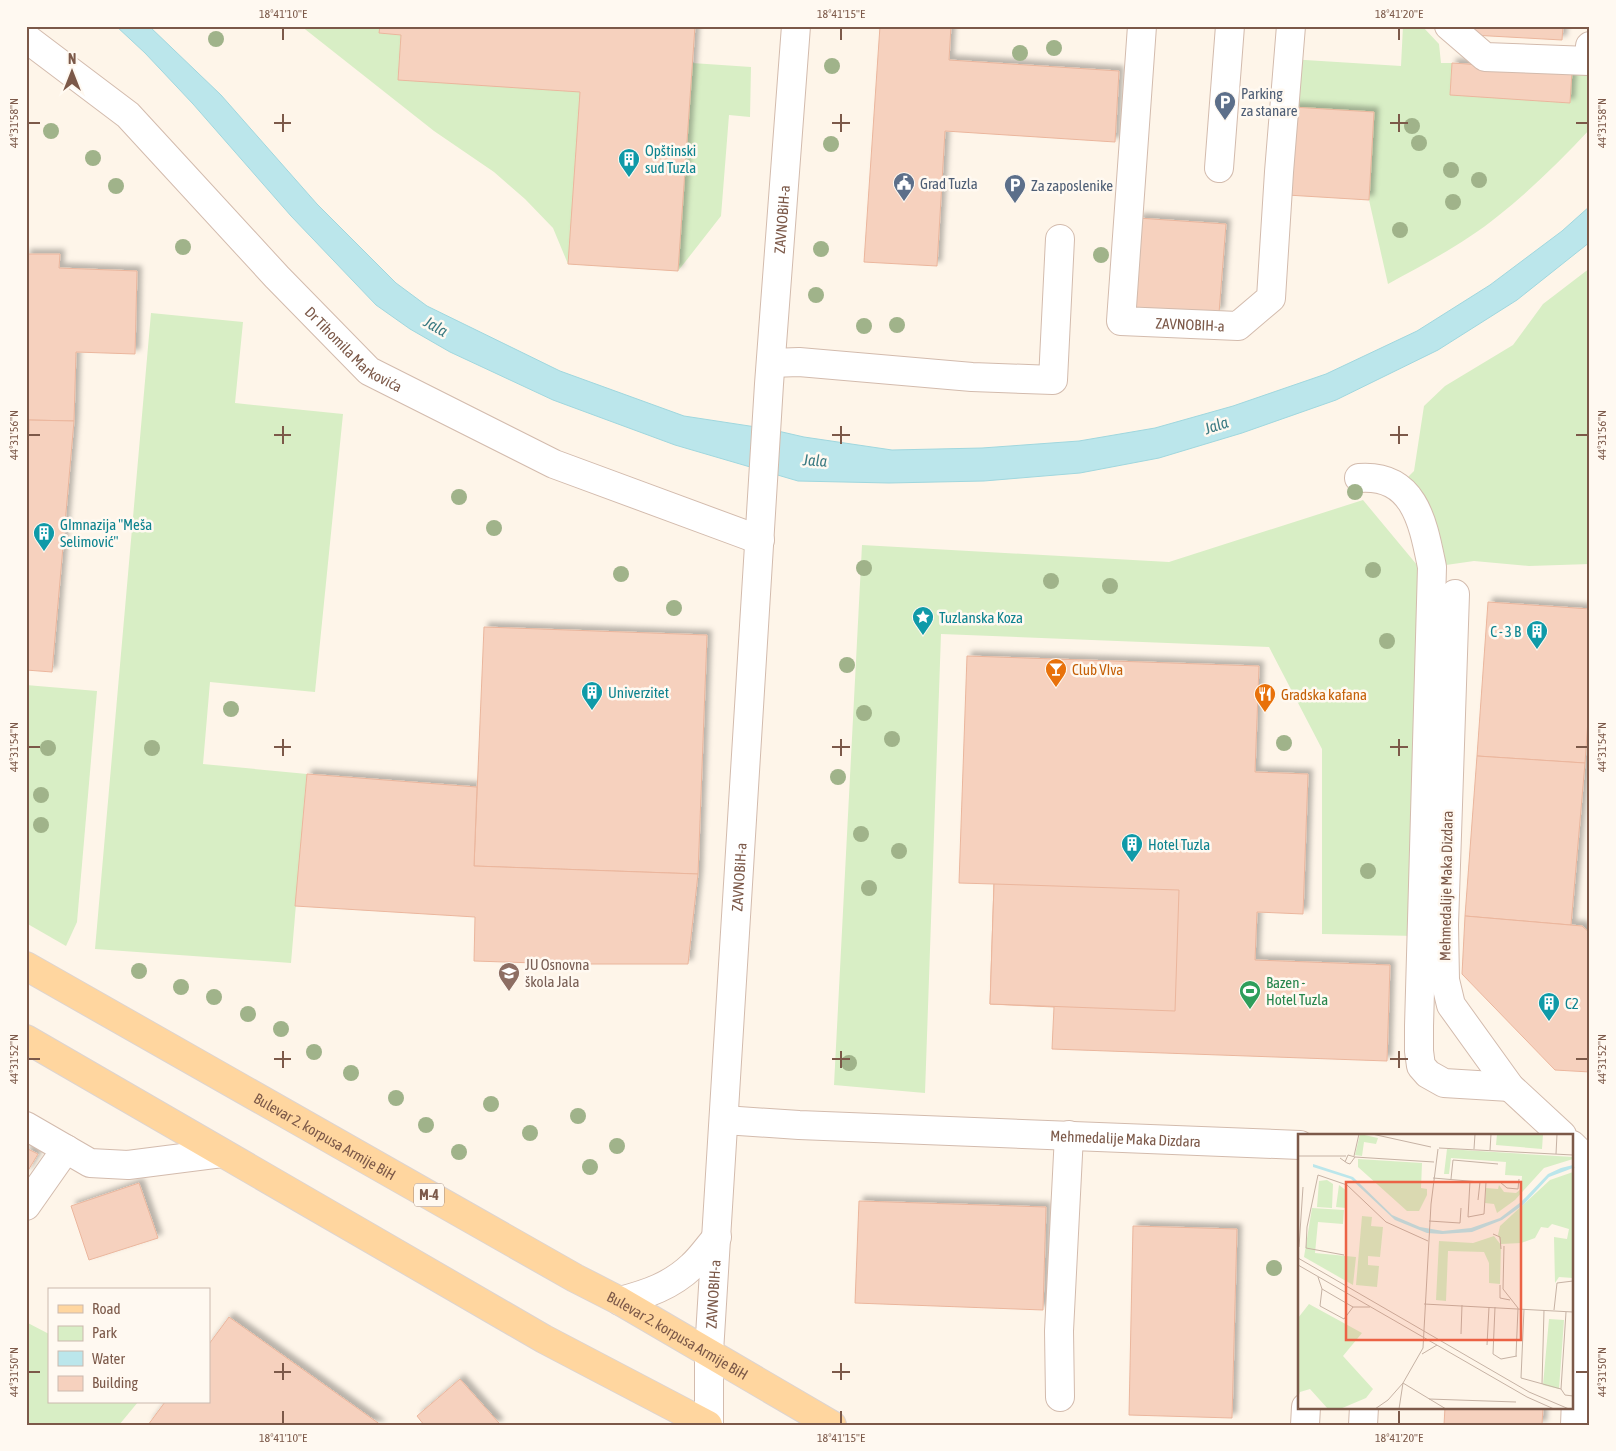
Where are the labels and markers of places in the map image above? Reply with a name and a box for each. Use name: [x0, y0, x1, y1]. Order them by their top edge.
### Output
place label: Parking za stanare: [1241, 85, 1298, 119]
parking icon: Parking za stanare: [1213, 90, 1237, 121]
place label: Opštinski sud Tuzla: [645, 142, 696, 176]
building icon: Opštinski sud Tuzla: [617, 147, 641, 178]
public building icon: Grad Tuzla: [892, 171, 916, 202]
parking icon: Za zaposlenike: [1003, 173, 1027, 204]
place label: Grad Tuzla: [920, 175, 978, 192]
place label: Za zaposlenike: [1031, 177, 1113, 194]
place label: GImnazija "Meša Selimović": [60, 516, 152, 550]
building icon: GImnazija "Meša Selimović": [32, 521, 56, 552]
place icon: Tuzlanska Koza: [911, 605, 935, 636]
place label: Tuzlanska Koza: [939, 609, 1023, 626]
building icon: C - 3 B: [1525, 619, 1549, 650]
place label: C - 3 B: [1490, 623, 1521, 640]
bar icon: Club VIva: [1044, 657, 1068, 688]
place label: Club VIva: [1072, 661, 1123, 678]
building icon: Univerzitet: [580, 680, 604, 711]
restaurant icon: Gradska kafana: [1253, 682, 1277, 713]
place label: Univerzitet: [608, 684, 669, 701]
place label: Gradska kafana: [1281, 686, 1367, 703]
building icon: Hotel Tuzla: [1120, 832, 1144, 863]
place label: Hotel Tuzla: [1148, 836, 1210, 853]
place label: JU Osnovna škola Jala: [525, 956, 589, 990]
school or university icon: JU Osnovna škola Jala: [497, 961, 521, 992]
place label: Bazen - Hotel Tuzla: [1266, 974, 1328, 1008]
sports icon: Bazen - Hotel Tuzla: [1238, 979, 1262, 1010]
building icon: C2: [1537, 991, 1561, 1022]
place label: C2: [1565, 995, 1579, 1012]

